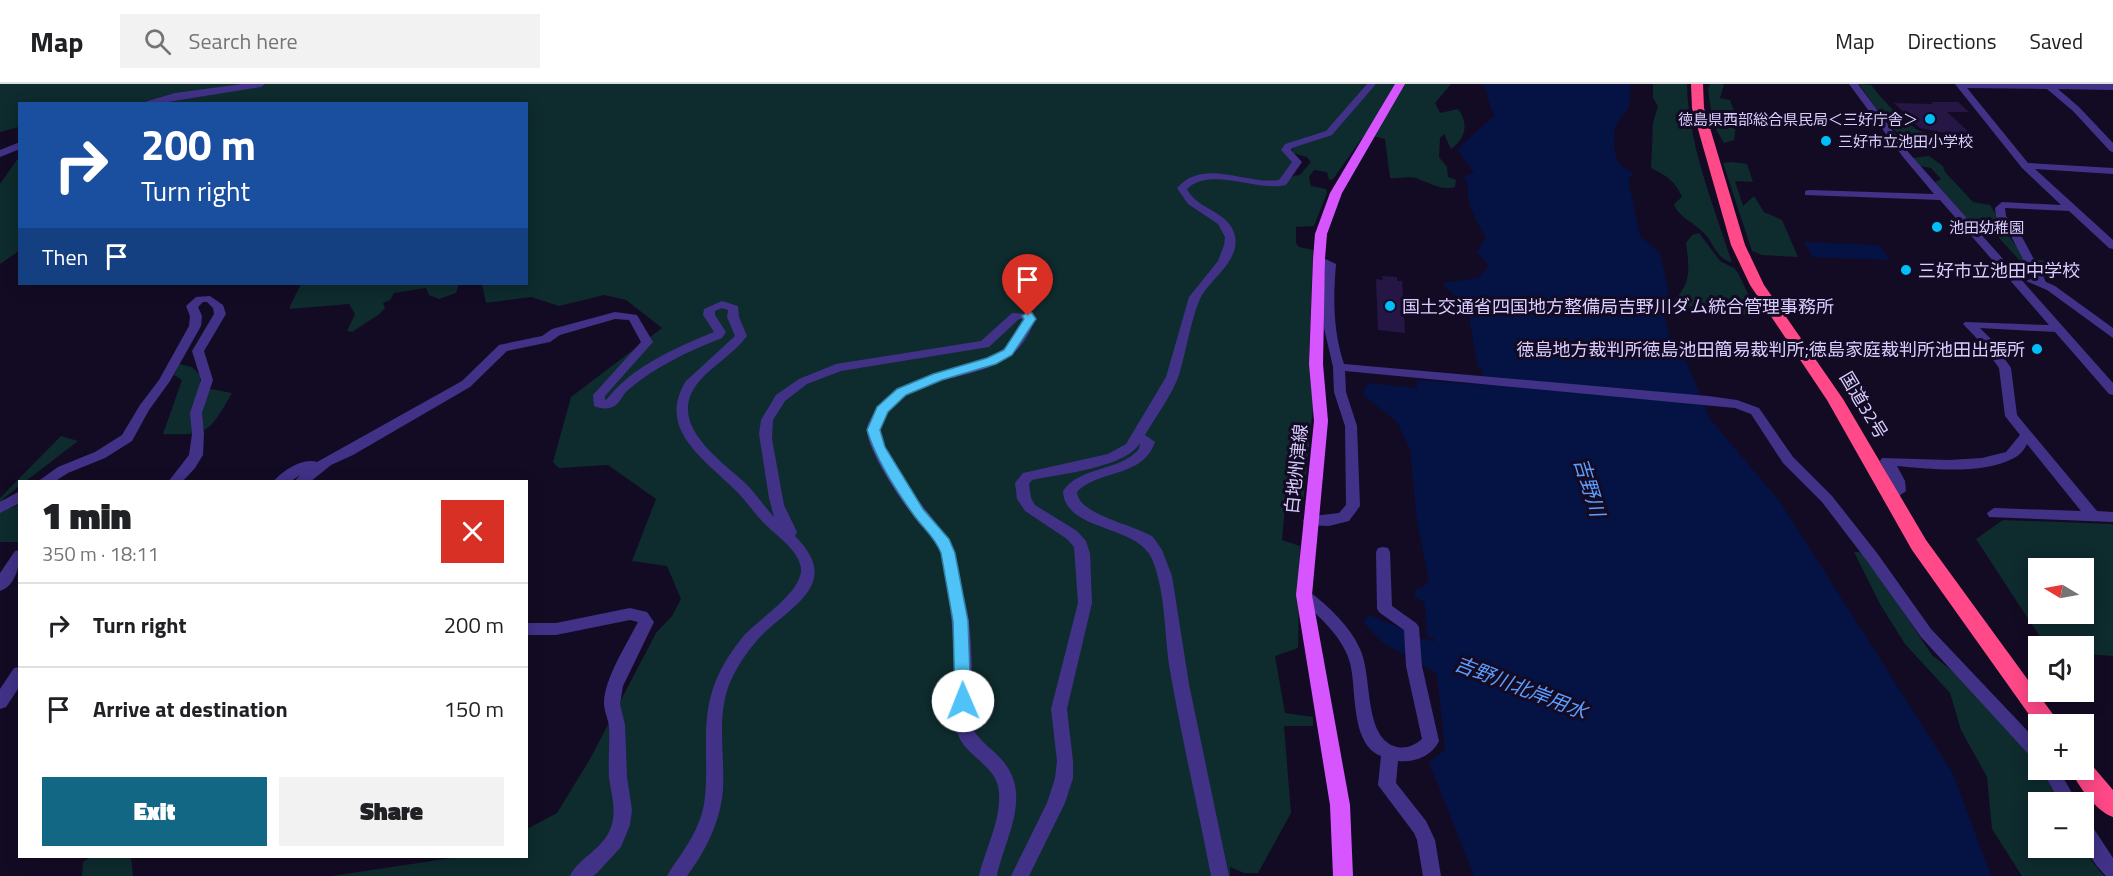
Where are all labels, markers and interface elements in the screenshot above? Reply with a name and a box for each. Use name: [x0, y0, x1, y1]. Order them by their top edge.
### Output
search box: [120, 14, 540, 68]
text: Map: [30, 20, 84, 63]
text: Search here: [189, 24, 298, 58]
icon: search: [141, 25, 174, 58]
text: Map: [1835, 25, 1875, 57]
text: Directions: [1908, 25, 1997, 57]
text: Saved: [2030, 25, 2083, 57]
place label: 徳島県西部総合県民局＜三好庁舎＞: [1678, 108, 1918, 131]
text: 200 m: [141, 112, 256, 176]
marker: 徳島県西部総合県民局＜三好庁舎＞: [1923, 112, 1937, 126]
icon: right: [42, 126, 120, 204]
place label: 三好市立池田小学校: [1838, 130, 1973, 153]
marker: 三好市立池田小学校: [1819, 134, 1833, 148]
text: Turn right: [141, 170, 250, 211]
place label: 池田幼稚園: [1949, 216, 2024, 239]
marker: 池田幼稚園: [1930, 220, 1944, 234]
text: Then: [42, 240, 88, 274]
icon: arrive: [100, 240, 133, 273]
pin: [1002, 254, 1053, 316]
place label: 三好市立池田中学校: [1918, 257, 2080, 284]
icon: arrive: [1011, 263, 1044, 296]
marker: 三好市立池田中学校: [1899, 263, 1913, 277]
place label: 国土交通省四国地方整備局吉野川ダム統合管理事務所: [1402, 293, 1834, 320]
marker: 国土交通省四国地方整備局吉野川ダム統合管理事務所: [1383, 299, 1397, 313]
place label: 徳島地方裁判所徳島池田簡易裁判所;徳島家庭裁判所池田出張所: [1517, 336, 2025, 363]
marker: 徳島地方裁判所徳島池田簡易裁判所;徳島家庭裁判所池田出張所: [2030, 342, 2044, 356]
street label: 国道32号: [1833, 366, 1895, 444]
street label: 白地州津線: [1278, 423, 1314, 515]
water label: 吉野川: [1566, 454, 1614, 522]
text: 1 min: [42, 488, 131, 543]
button: close: [441, 500, 504, 563]
text: 350 m · 18:11: [42, 538, 159, 569]
north arrow: [2028, 558, 2094, 624]
map controls: [2028, 558, 2094, 858]
text: Turn right: [93, 608, 187, 642]
text: 200 m: [444, 608, 504, 642]
icon: right: [42, 609, 75, 642]
button: sound: [2028, 636, 2094, 702]
water label: 吉野川北岸用水: [1450, 647, 1594, 727]
position arrow: [931, 669, 995, 733]
text: Arrive at destination: [93, 692, 288, 726]
text: 150 m: [444, 692, 504, 726]
icon: arrive: [42, 693, 75, 726]
button: +: [2028, 714, 2094, 780]
button: Exit: [42, 777, 267, 846]
button: Share: [279, 777, 504, 846]
button: −: [2028, 792, 2094, 858]

